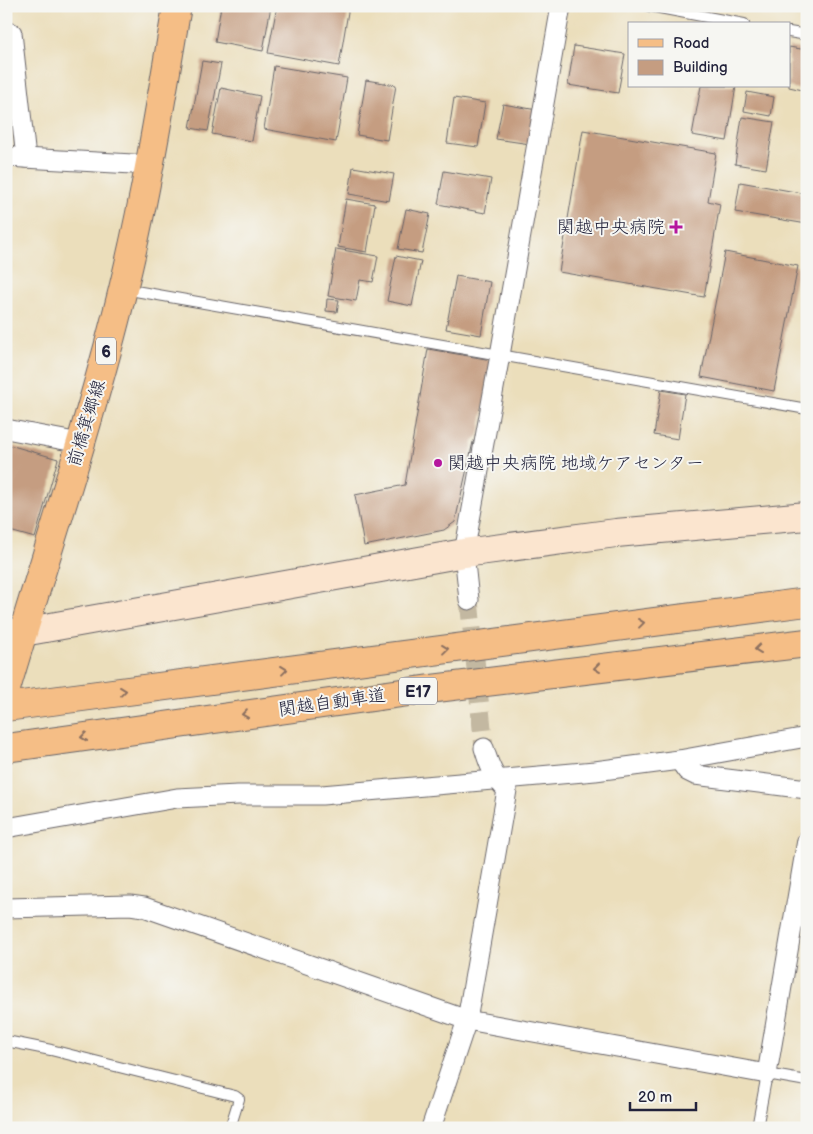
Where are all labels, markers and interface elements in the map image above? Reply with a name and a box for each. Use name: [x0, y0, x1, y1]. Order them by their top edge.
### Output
legend: [628, 22, 790, 88]
text: Road: [673, 34, 709, 53]
text: Building: [673, 58, 728, 77]
place label: 関越中央病院: [557, 217, 665, 238]
marker: 関越中央病院: [669, 220, 683, 234]
road number: 6: [96, 338, 116, 364]
street label: 前橋箕郷線: [63, 377, 110, 469]
place label: 関越中央病院 地域ケアセンター: [448, 453, 704, 474]
marker: 関越中央病院 地域ケアセンター: [432, 457, 444, 469]
one-way arrow: [638, 618, 646, 629]
one-way arrow: [754, 643, 762, 654]
one-way arrow: [442, 644, 450, 655]
one-way arrow: [593, 662, 601, 673]
one-way arrow: [281, 665, 289, 676]
road number: E17: [399, 678, 437, 704]
street label: 関越自動車道: [277, 685, 387, 720]
one-way arrow: [119, 686, 127, 697]
one-way arrow: [241, 709, 249, 719]
one-way arrow: [80, 731, 88, 742]
scale bar: [630, 1079, 697, 1111]
text: 20 m: [638, 1088, 672, 1107]

